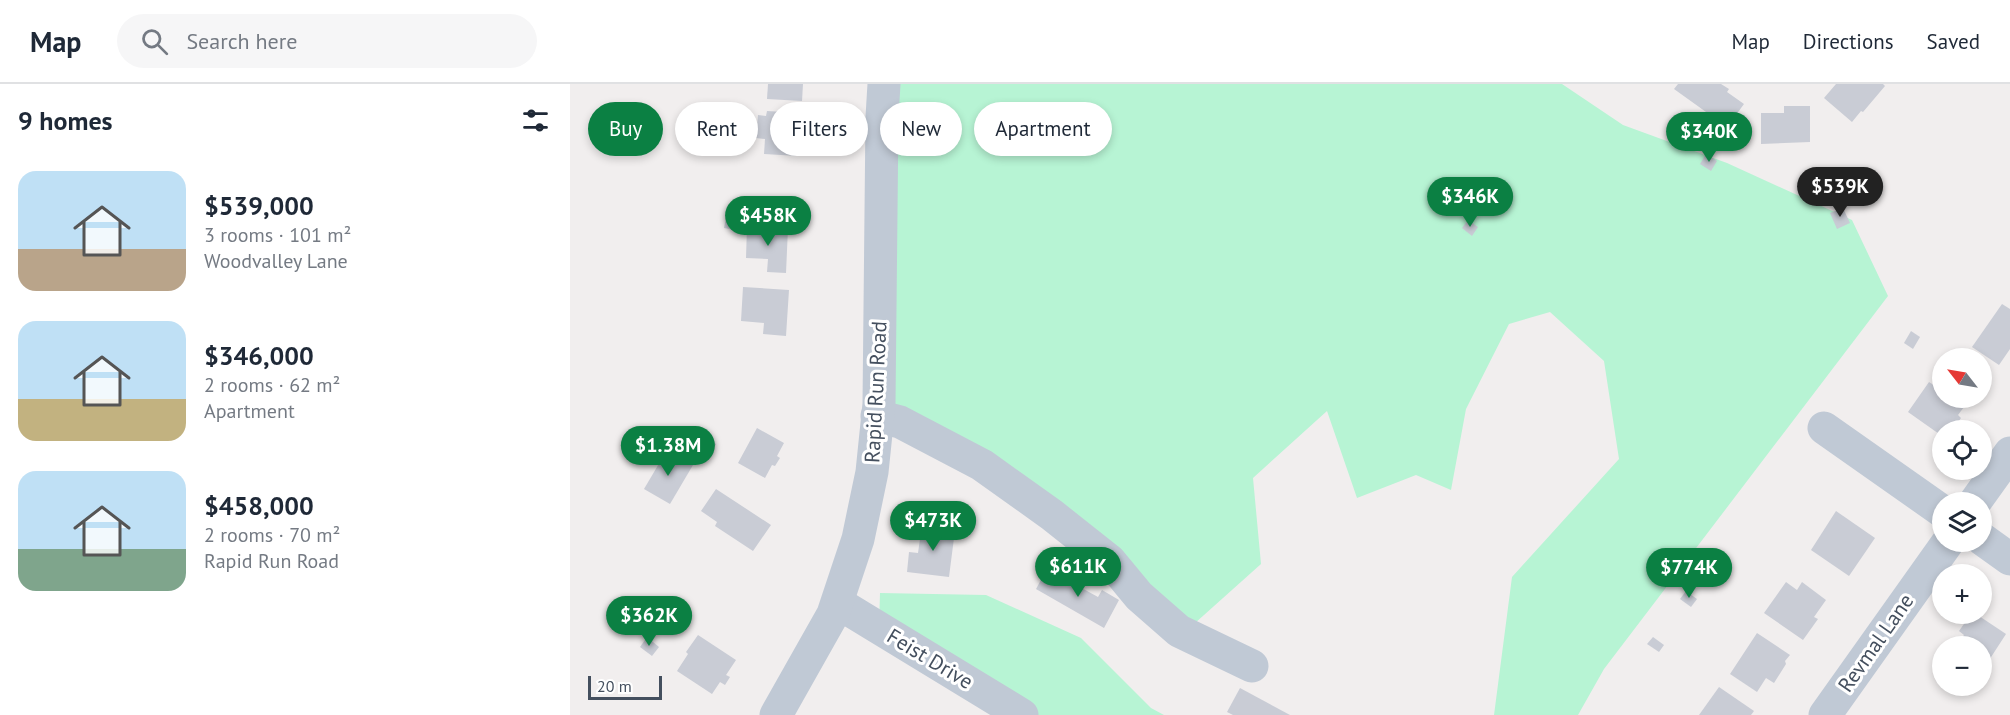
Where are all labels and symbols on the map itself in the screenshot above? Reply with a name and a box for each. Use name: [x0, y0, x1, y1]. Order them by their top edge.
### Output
pin: $340K: [1667, 112, 1751, 163]
pin: $539K: [1798, 167, 1882, 218]
pin: $346K: [1428, 177, 1512, 228]
pin: $458K: [726, 196, 810, 247]
street label: Rapid Run Road: [858, 320, 893, 463]
north arrow: [1932, 348, 1992, 408]
pin: $1.38M: [619, 426, 717, 477]
pin: $473K: [891, 501, 975, 552]
pin: $611K: [1036, 547, 1120, 598]
pin: $774K: [1647, 548, 1731, 599]
street label: Revmal Lane: [1832, 588, 1919, 697]
pin: $362K: [607, 596, 691, 647]
street label: Feist Drive: [882, 622, 978, 695]
scale bar: [588, 673, 662, 700]

